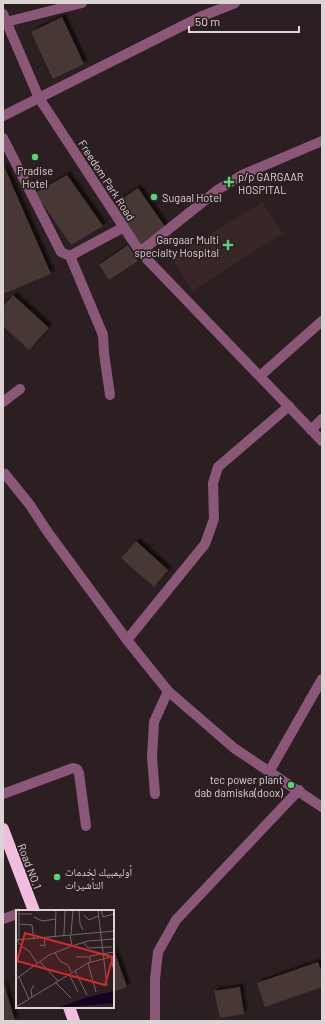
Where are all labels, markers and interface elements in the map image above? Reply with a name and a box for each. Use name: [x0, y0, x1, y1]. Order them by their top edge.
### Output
scale bar: [189, 8, 299, 34]
text: 50 m: [195, 14, 220, 28]
street label: Freedom Park Road: [76, 137, 138, 223]
marker: Pradise Hotel: [30, 152, 40, 162]
place label: Pradise Hotel: [17, 164, 53, 190]
place label: p/p GARGAAR HOSPITAL: [238, 170, 304, 196]
marker: p/p GARGAAR HOSPITAL: [223, 176, 235, 188]
place label: Sugaal Hotel: [162, 191, 222, 204]
marker: Sugaal Hotel: [149, 192, 159, 202]
place label: Gargaar Multi specialty Hospital: [134, 233, 219, 259]
marker: Gargaar Multi specialty Hospital: [222, 239, 234, 251]
place label: tec power plant dab damiska(doox): [194, 773, 283, 799]
marker: tec power plant dab damiska(doox): [286, 780, 296, 790]
street label: Road NO.1: [15, 841, 45, 891]
place label: أوليمبيك لخدمات التأشيرات: [65, 865, 132, 891]
marker: أوليمبيك لخدمات التأشيرات: [52, 872, 62, 882]
inset map: [16, 910, 114, 1008]

